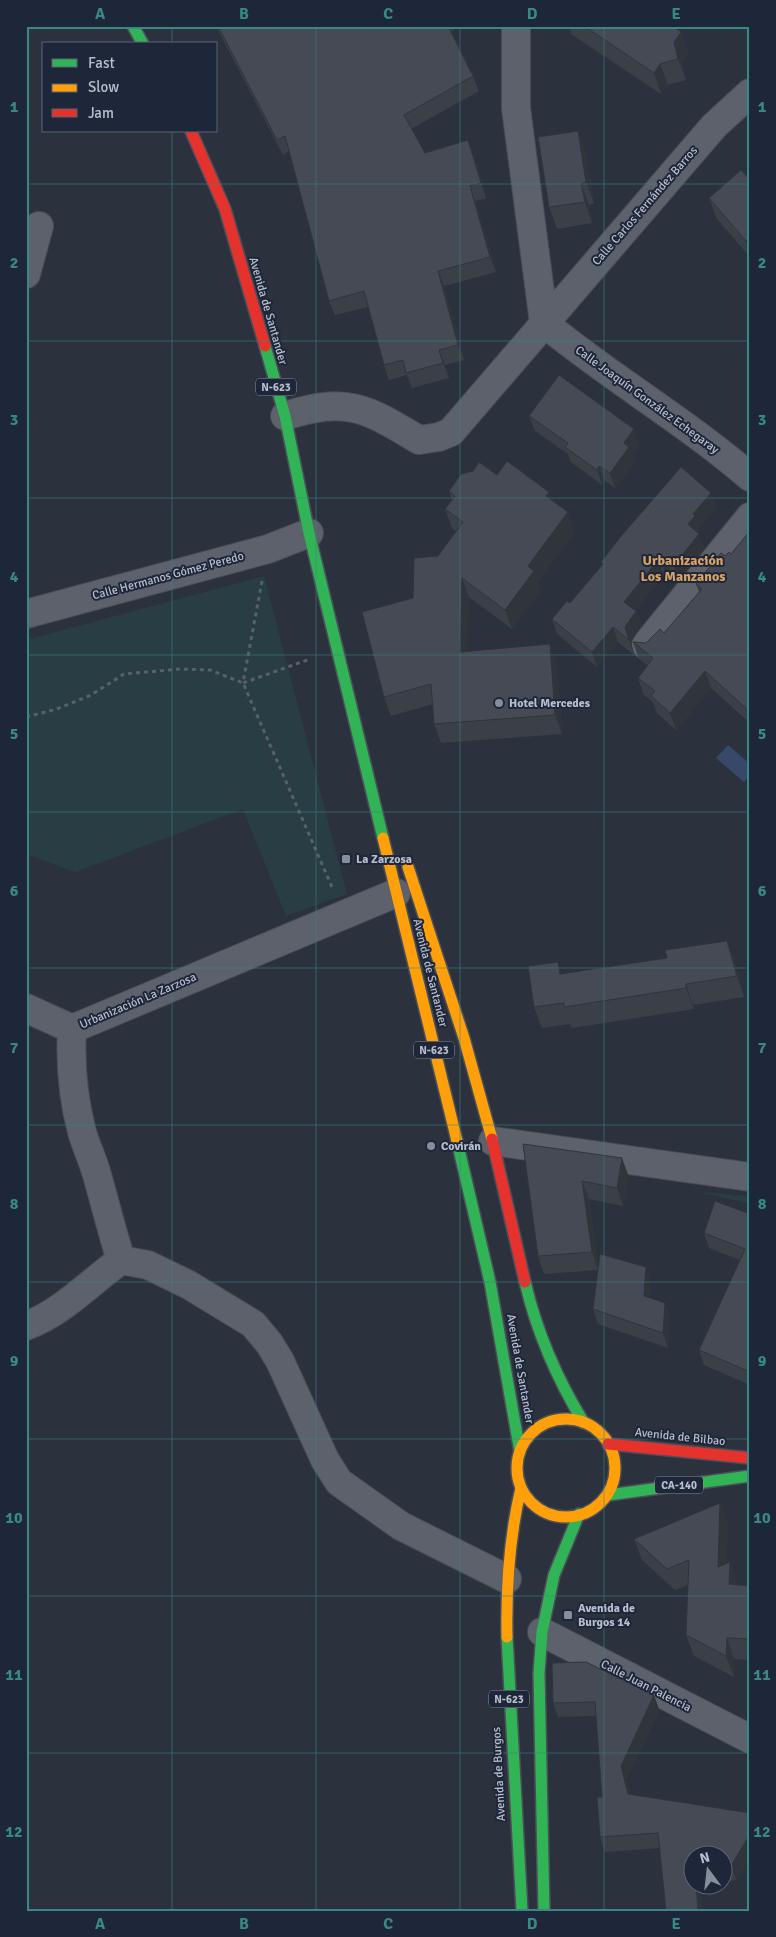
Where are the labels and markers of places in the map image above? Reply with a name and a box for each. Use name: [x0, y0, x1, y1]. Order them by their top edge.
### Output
place label: Hotel Mercedes: [509, 696, 591, 711]
marker: Hotel Mercedes: [493, 697, 505, 709]
place label: La Zarzosa: [356, 852, 412, 867]
marker: La Zarzosa: [340, 853, 352, 865]
place label: Covirán: [441, 1139, 481, 1154]
marker: Covirán: [425, 1140, 437, 1152]
place label: Avenida de Burgos 14: [578, 1601, 635, 1630]
marker: Avenida de Burgos 14: [562, 1609, 574, 1621]

